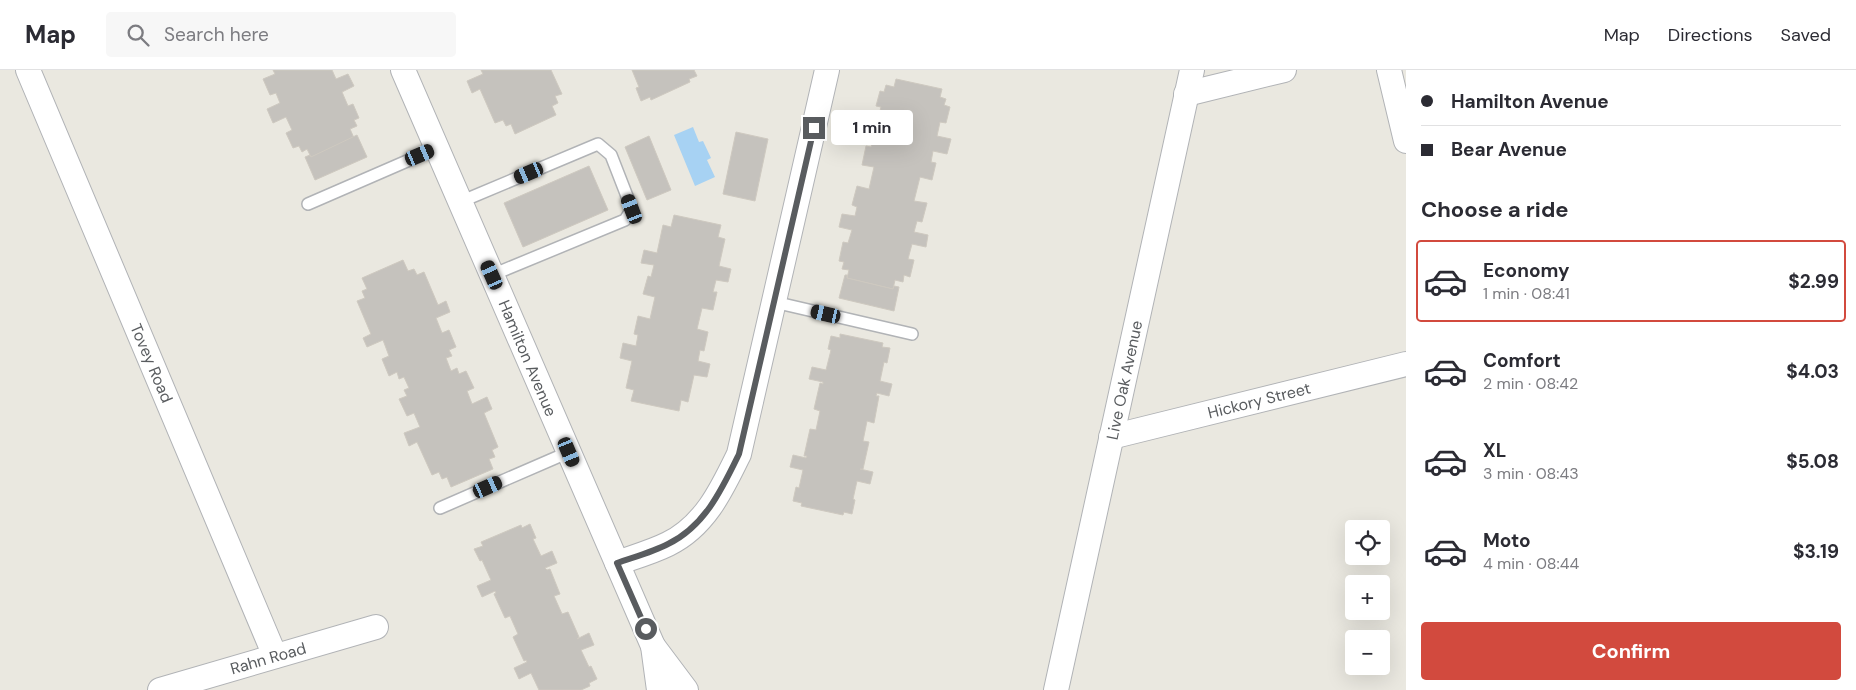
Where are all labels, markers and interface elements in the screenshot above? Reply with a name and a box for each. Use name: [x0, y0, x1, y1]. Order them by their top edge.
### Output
search box: [106, 12, 456, 57]
text: Map: [25, 19, 76, 50]
icon: search: [124, 21, 152, 49]
text: Search here: [164, 22, 269, 47]
text: Map: [1604, 23, 1640, 47]
text: Directions: [1668, 23, 1753, 47]
text: Saved: [1781, 23, 1831, 47]
text: Hamilton Avenue: [1451, 89, 1609, 114]
callout: 1 min: [832, 110, 914, 146]
route end: [803, 117, 825, 139]
text: 1 min: [853, 117, 891, 138]
text: Bear Avenue: [1451, 137, 1567, 162]
car: [403, 142, 436, 168]
car: [512, 160, 545, 186]
car: [619, 192, 644, 226]
text: Choose a ride: [1421, 195, 1569, 224]
car: [479, 258, 504, 292]
text: Economy: [1483, 258, 1570, 283]
icon: car: [1423, 259, 1468, 304]
text: $2.99: [1788, 269, 1839, 294]
text: 1 min · 08:41: [1483, 283, 1570, 304]
street label: Hamilton Avenue: [494, 297, 562, 420]
car: [809, 303, 842, 325]
street label: Live Oak Avenue: [1102, 319, 1147, 442]
street label: Tovey Road: [125, 321, 178, 406]
text: Comfort: [1483, 348, 1561, 373]
icon: car: [1423, 349, 1468, 394]
text: $4.03: [1786, 359, 1839, 384]
text: 2 min · 08:42: [1483, 373, 1578, 394]
street label: Hickory Street: [1206, 378, 1313, 423]
car: [556, 435, 581, 469]
text: XL: [1483, 438, 1506, 463]
icon: car: [1423, 439, 1468, 484]
text: $5.08: [1786, 449, 1839, 474]
text: 3 min · 08:43: [1483, 463, 1579, 484]
car: [471, 474, 504, 500]
map controls: [1345, 520, 1390, 675]
button: locate: [1345, 520, 1390, 565]
text: Moto: [1483, 528, 1531, 553]
icon: car: [1423, 529, 1468, 574]
text: $3.19: [1793, 539, 1839, 564]
text: 4 min · 08:44: [1483, 553, 1579, 574]
button: +: [1345, 575, 1390, 620]
route start: [635, 618, 657, 640]
button: Confirm: [1421, 622, 1841, 680]
button: −: [1345, 630, 1390, 675]
street label: Rahn Road: [228, 638, 308, 679]

